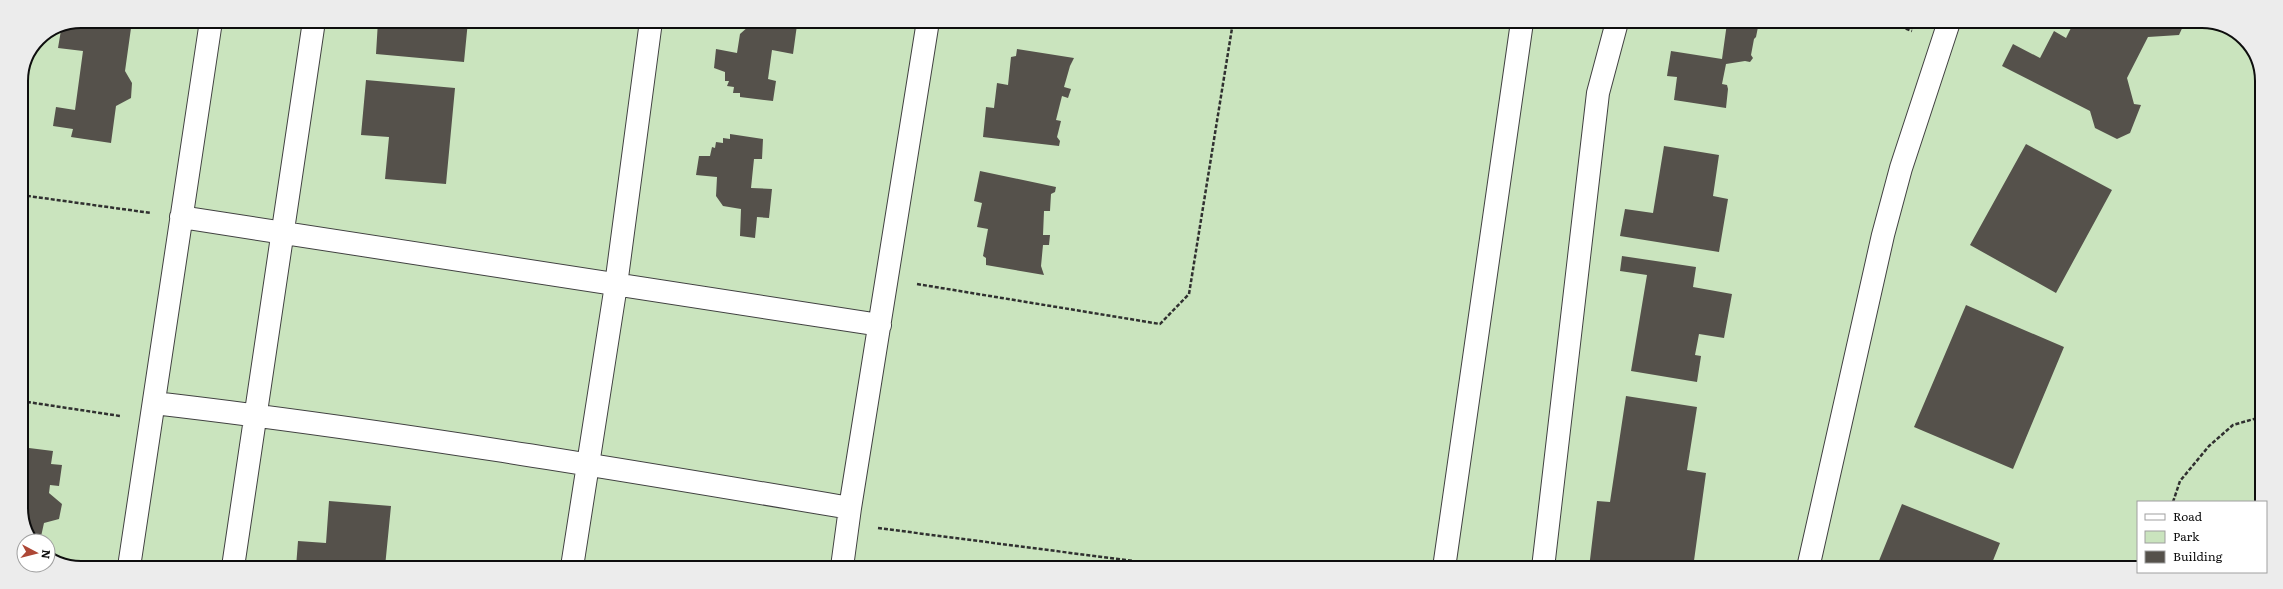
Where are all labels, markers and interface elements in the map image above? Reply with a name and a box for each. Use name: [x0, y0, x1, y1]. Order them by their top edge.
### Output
legend: [2137, 501, 2267, 573]
text: Road: [2173, 507, 2203, 525]
text: Park: [2173, 527, 2200, 545]
north arrow: [16, 533, 56, 573]
text: Building: [2173, 547, 2223, 565]
text: N: [38, 549, 55, 560]

